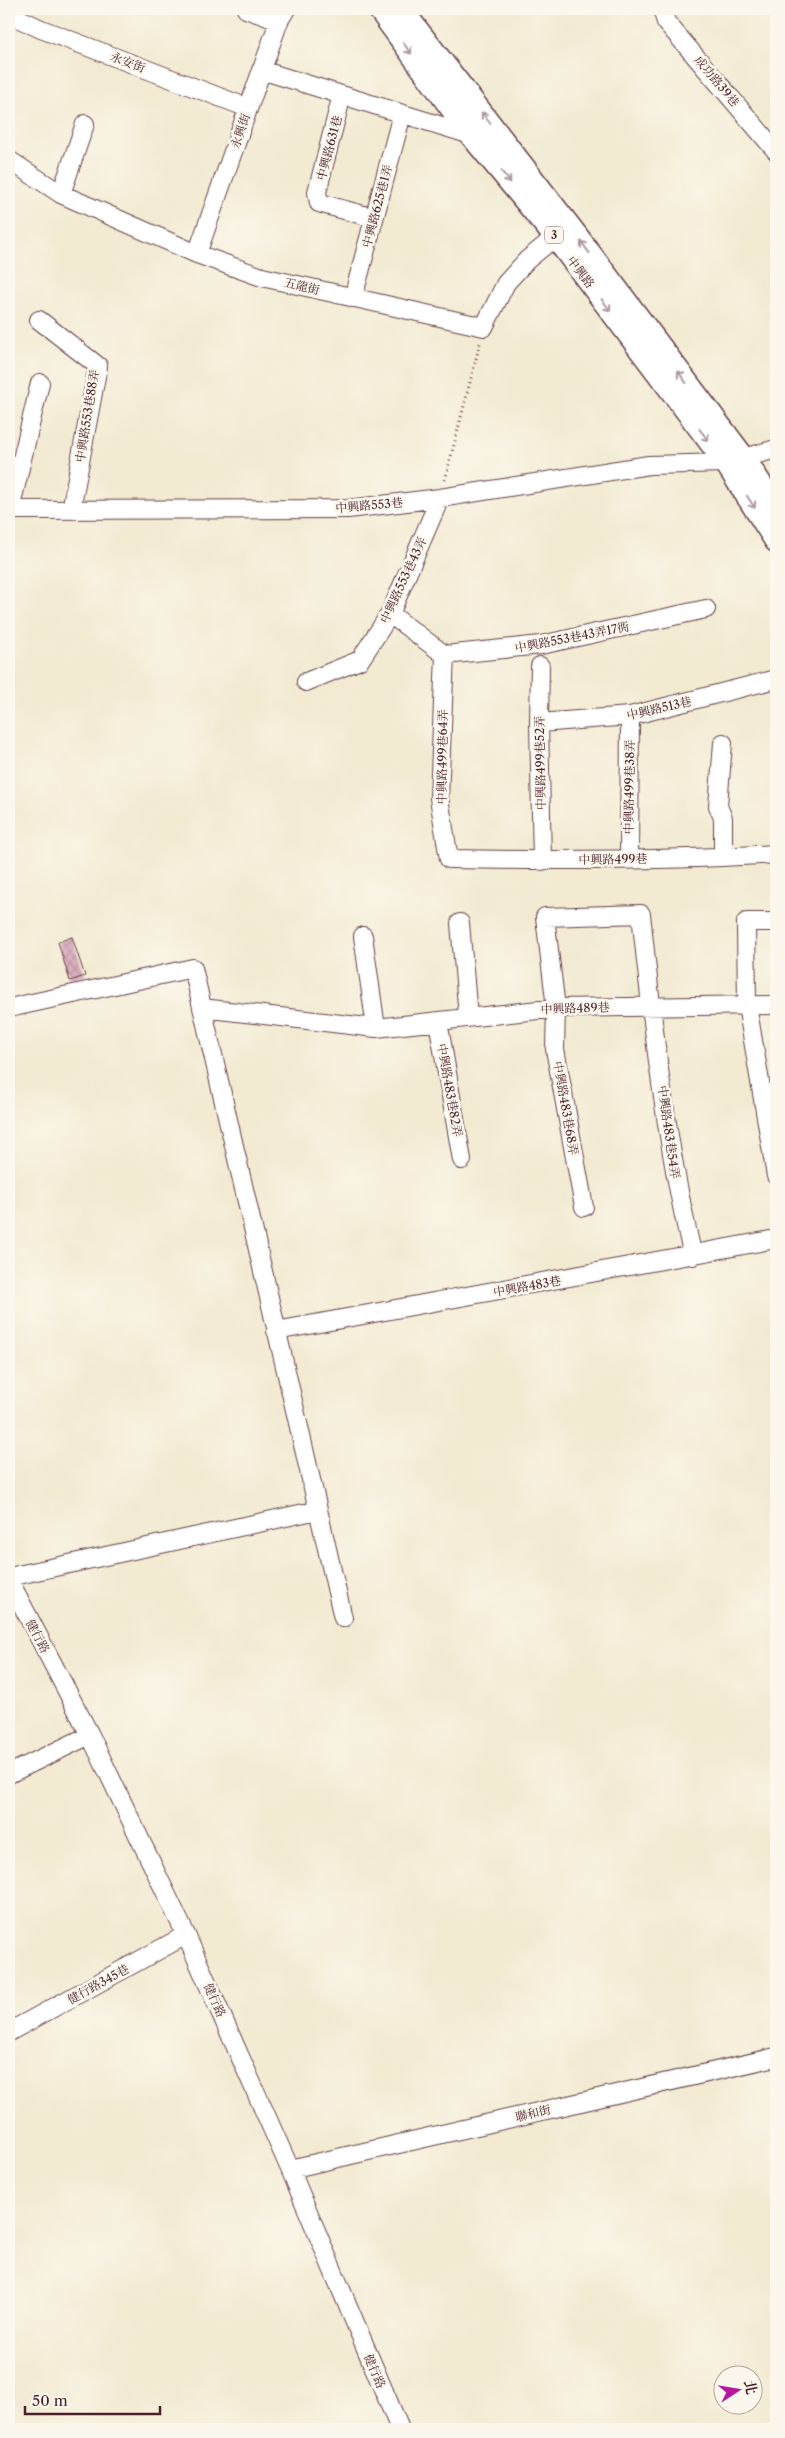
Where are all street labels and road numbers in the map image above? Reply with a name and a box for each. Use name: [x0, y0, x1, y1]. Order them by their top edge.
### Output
street label: 永安街: [109, 49, 148, 76]
street label: 成功路39巷: [691, 53, 743, 109]
street label: 永興街: [227, 111, 253, 150]
street label: 中興路631巷: [313, 114, 345, 182]
street label: 中興路625巷1弄: [359, 163, 395, 249]
road number: 3: [545, 226, 563, 244]
street label: 中興路: [564, 253, 598, 291]
street label: 五龍街: [283, 275, 322, 298]
street label: 中興路553巷88弄: [72, 368, 102, 464]
street label: 中興路553巷: [335, 495, 403, 515]
street label: 中興路553巷43弄: [377, 535, 429, 625]
street label: 中興路553巷43弄17衖: [514, 619, 630, 655]
street label: 中興路513巷: [625, 693, 693, 723]
street label: 中興路499巷64弄: [434, 709, 450, 805]
street label: 中興路499巷52弄: [532, 716, 548, 810]
street label: 中興路499巷38弄: [621, 740, 637, 834]
street label: 中興路499巷: [578, 851, 648, 867]
street label: 中興路489巷: [540, 999, 610, 1017]
street label: 中興路483巷82弄: [434, 1042, 466, 1138]
street label: 中興路483巷68弄: [550, 1060, 582, 1156]
street label: 中興路483巷54弄: [655, 1084, 683, 1180]
street label: 中興路483巷: [492, 1273, 562, 1299]
street label: 健行路: [23, 1617, 53, 1655]
street label: 健行路345巷: [65, 1961, 131, 2007]
street label: 健行路: [201, 1980, 229, 2020]
street label: 聯和街: [514, 2101, 553, 2124]
street label: 健行路: [361, 2351, 389, 2391]

